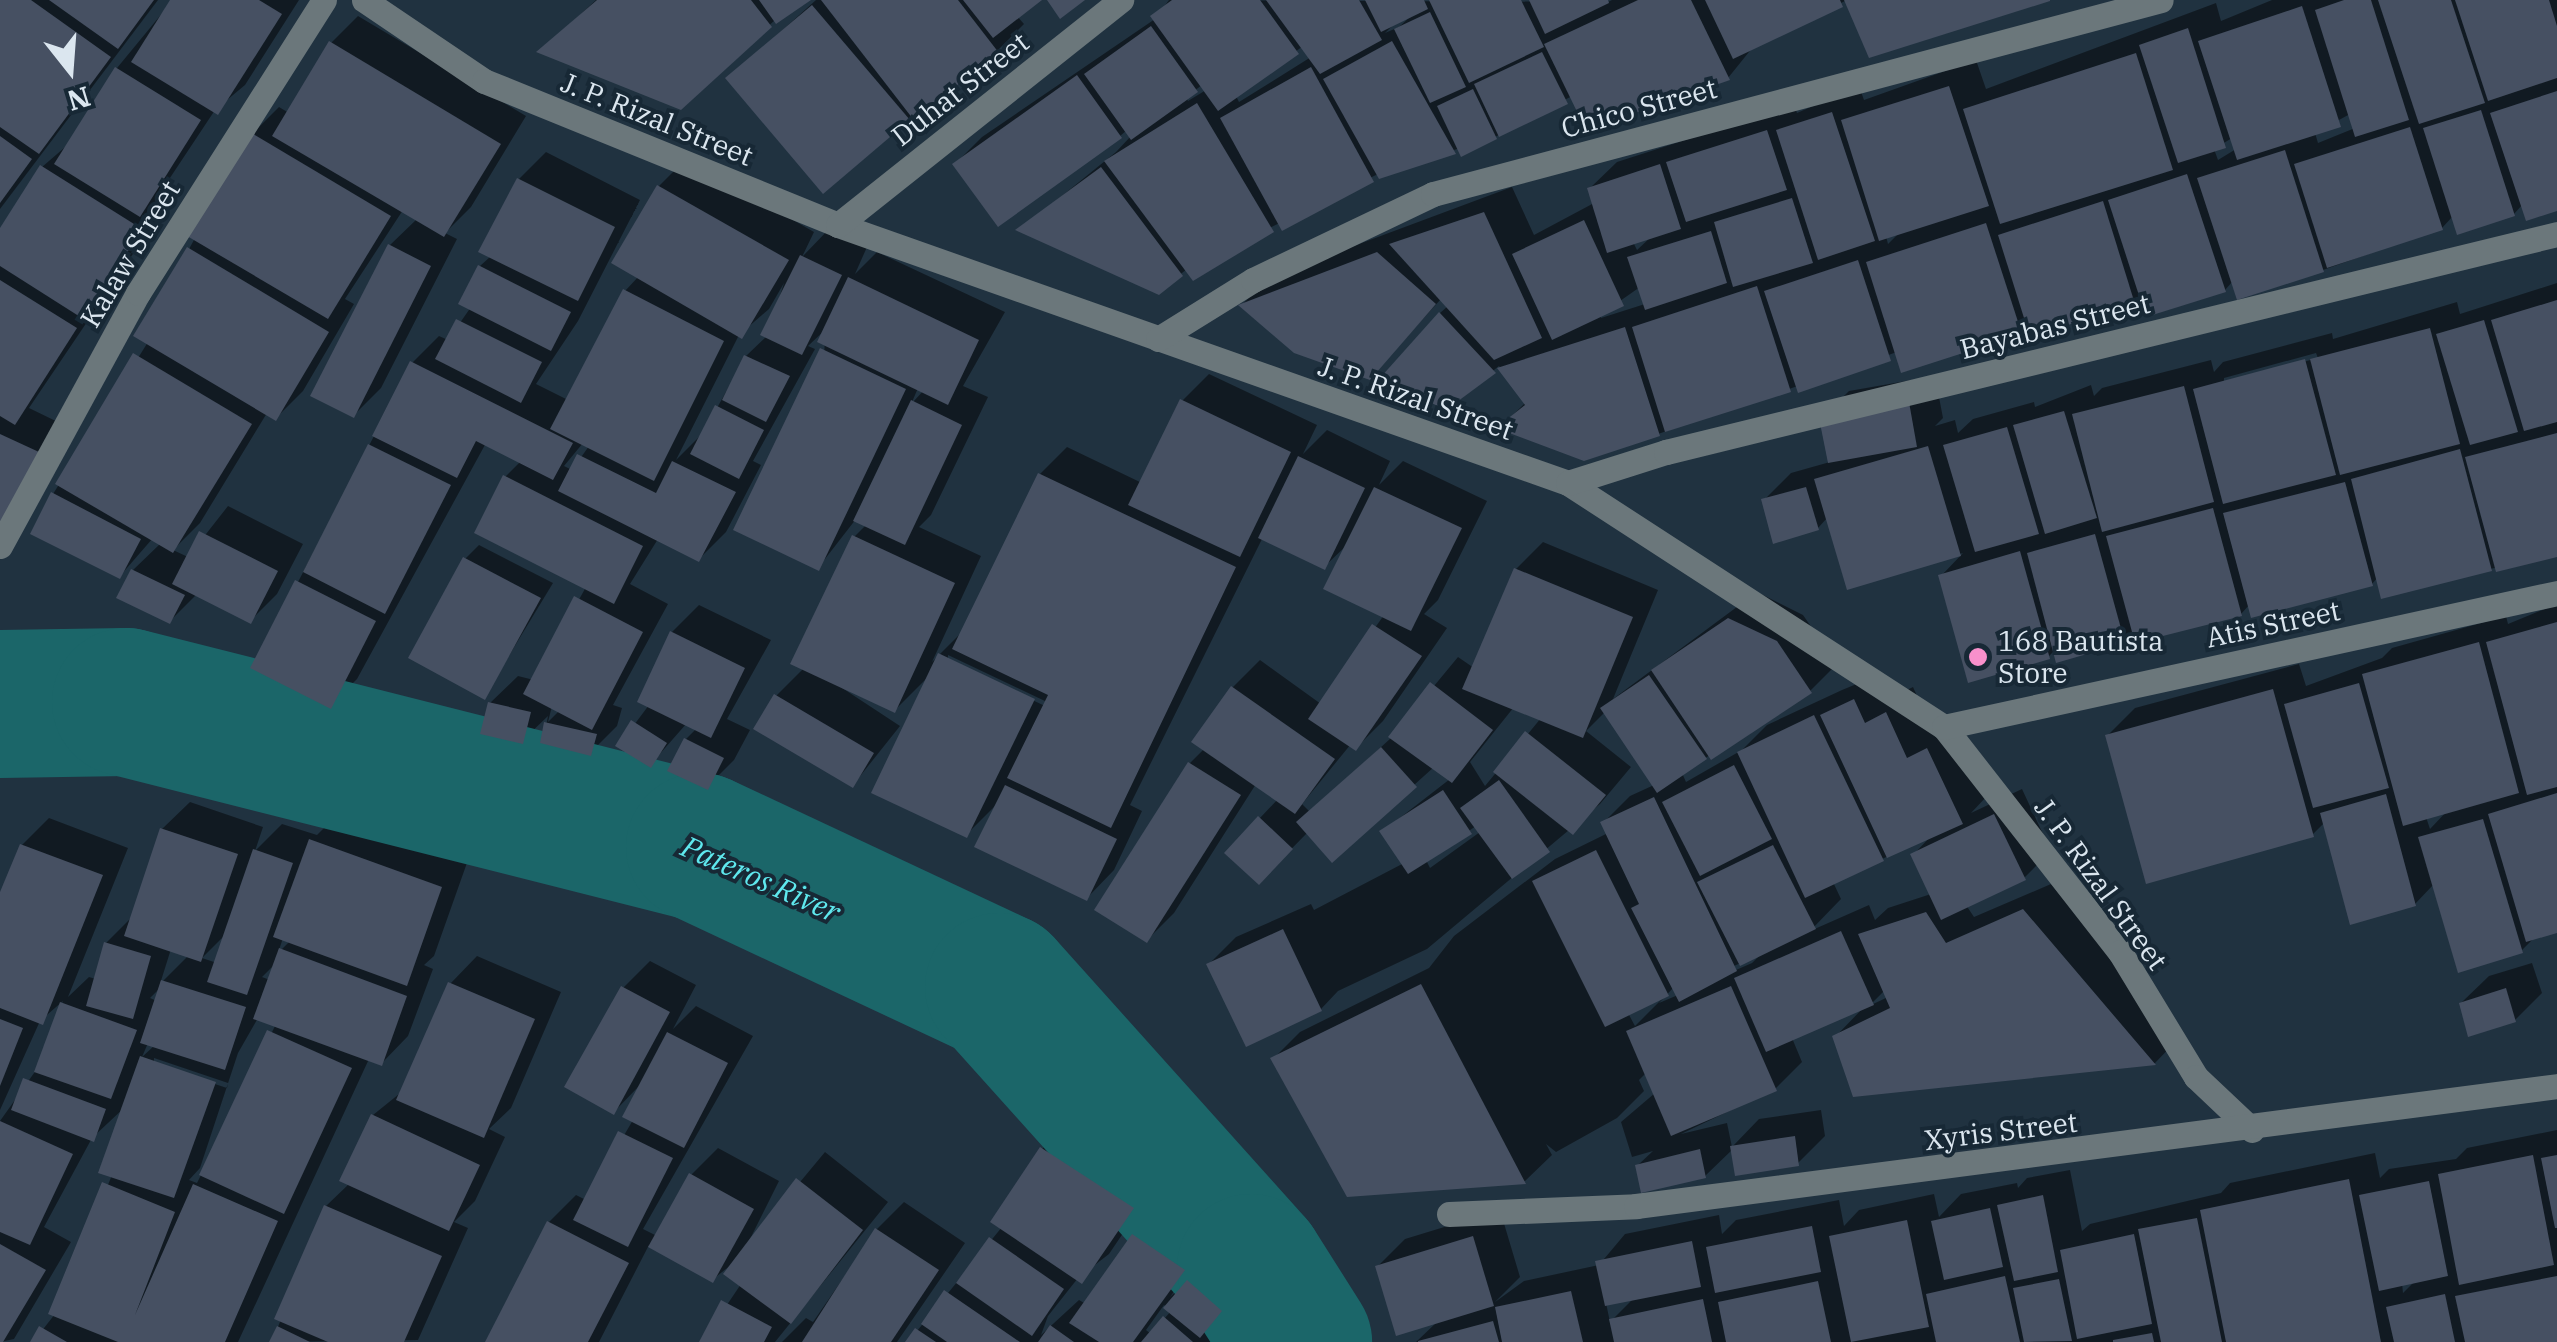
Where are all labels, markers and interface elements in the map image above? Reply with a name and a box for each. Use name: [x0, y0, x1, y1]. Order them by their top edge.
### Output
north arrow: [20, 20, 120, 120]
street label: Duhat Street: [885, 25, 1035, 153]
street label: J. P. Rizal Street: [556, 65, 758, 173]
street label: Chico Street: [1558, 71, 1720, 145]
text: N: [63, 78, 95, 120]
street label: Kalaw Street: [73, 175, 187, 333]
street label: Bayabas Street: [1957, 286, 2153, 366]
street label: J. P. Rizal Street: [1314, 349, 1518, 447]
street label: Atis Street: [2203, 593, 2343, 655]
place label: 168 Bautista Store: [1998, 624, 2163, 690]
marker: 168 Bautista Store: [1967, 646, 1989, 668]
street label: J. P. Rizal Street: [2027, 792, 2175, 976]
water label: Pateros River: [676, 828, 846, 930]
street label: Xyris Street: [1923, 1105, 2079, 1157]

